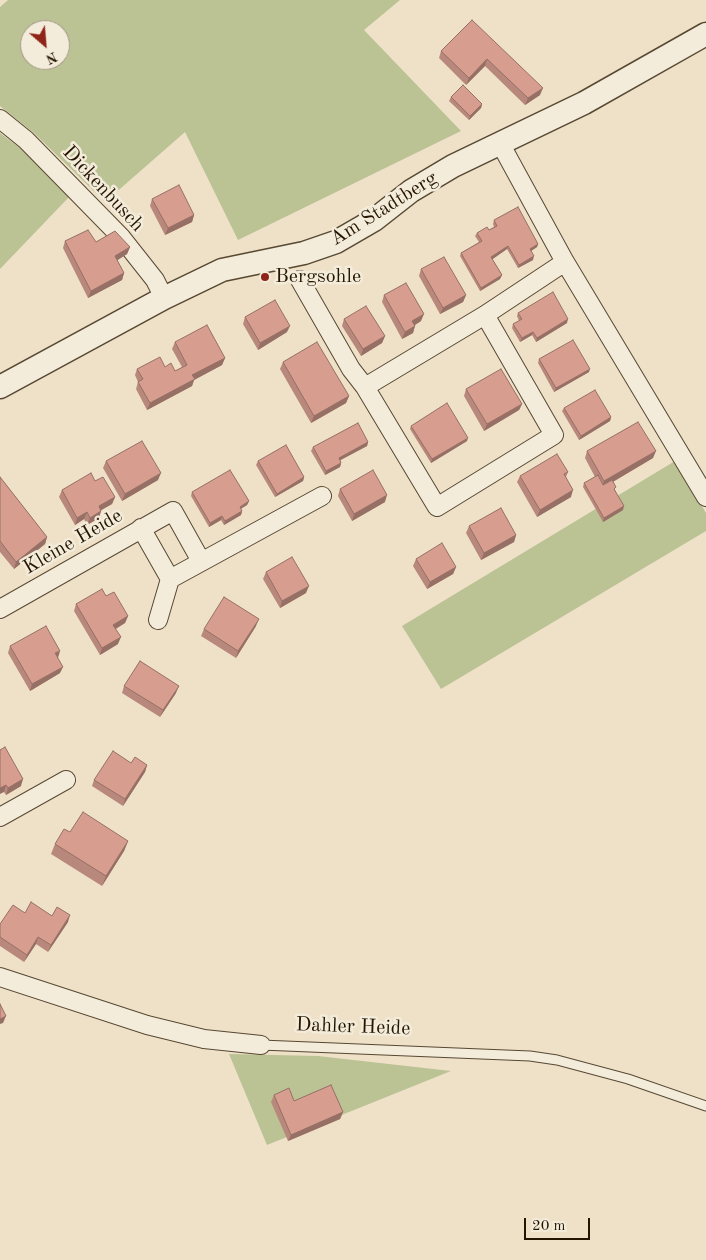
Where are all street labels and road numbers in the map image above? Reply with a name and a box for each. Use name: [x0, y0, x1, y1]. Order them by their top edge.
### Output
street label: Dickenbusch: [57, 141, 149, 237]
street label: Am Stadtberg: [326, 167, 442, 251]
street label: Kleine Heide: [19, 504, 127, 580]
street label: Dahler Heide: [295, 1013, 411, 1041]

